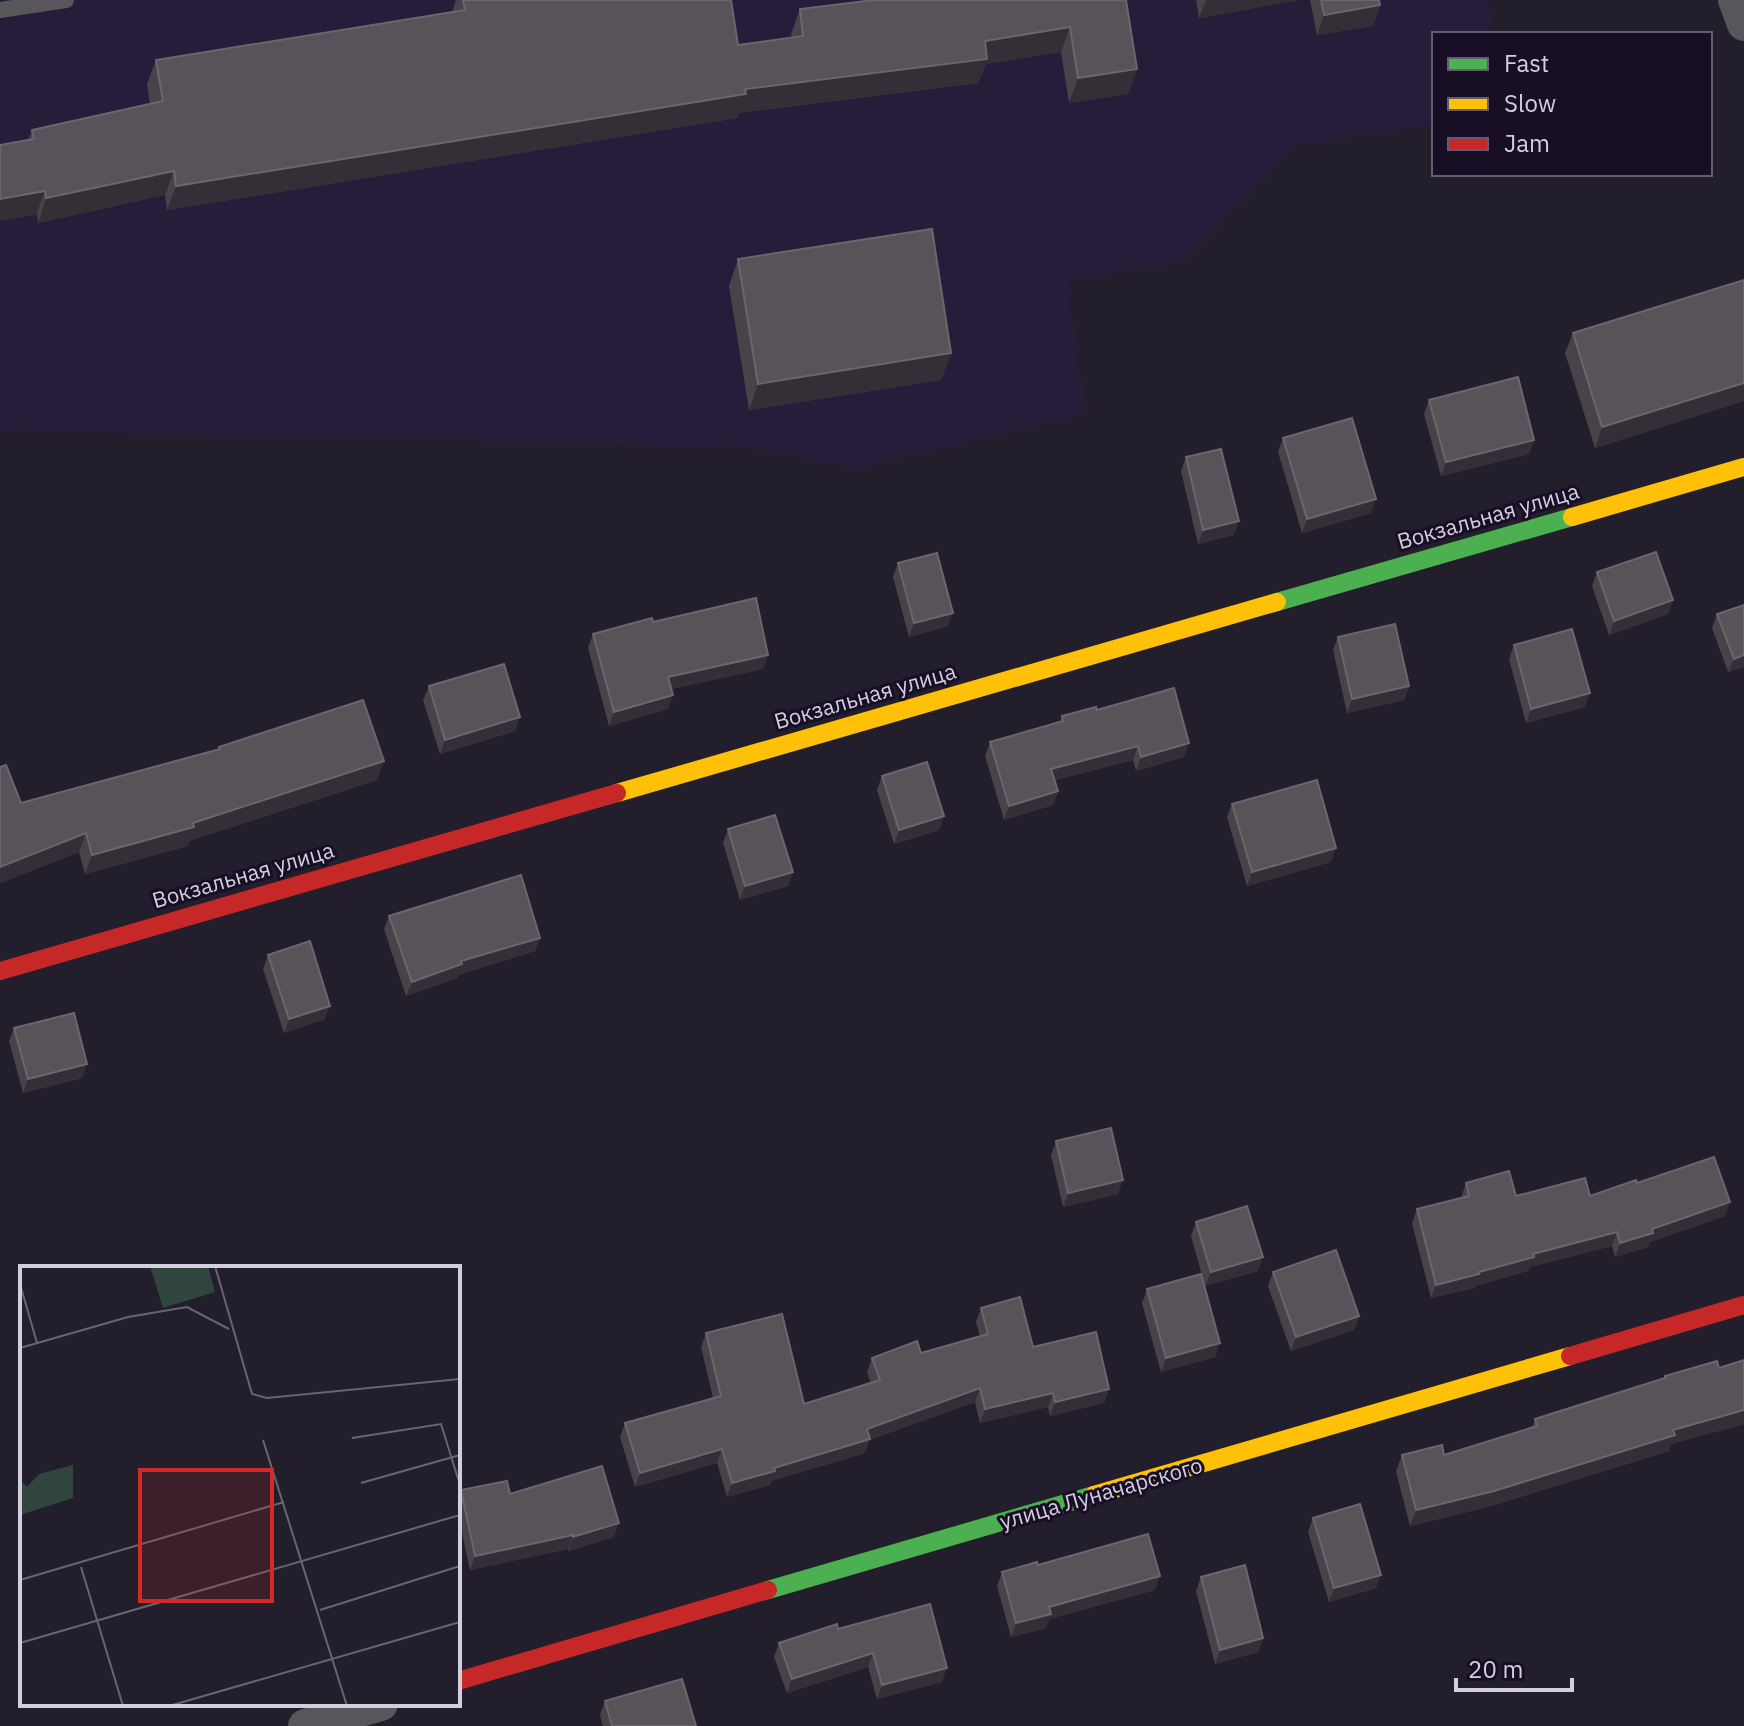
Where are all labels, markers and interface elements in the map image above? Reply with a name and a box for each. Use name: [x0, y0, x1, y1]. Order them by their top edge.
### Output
legend: [1432, 32, 1712, 176]
text: Fast: [1504, 47, 1549, 79]
text: Slow: [1504, 87, 1556, 119]
text: Jam: [1504, 127, 1550, 159]
street label: Вокзальная улица: [1394, 476, 1582, 555]
street label: Вокзальная улица: [771, 656, 959, 735]
street label: Вокзальная улица: [149, 835, 337, 914]
inset map: [20, 1266, 460, 1706]
street label: улица Луначарского: [996, 1450, 1206, 1535]
scale bar: [1456, 1642, 1572, 1692]
text: 20 m: [1468, 1653, 1523, 1685]

